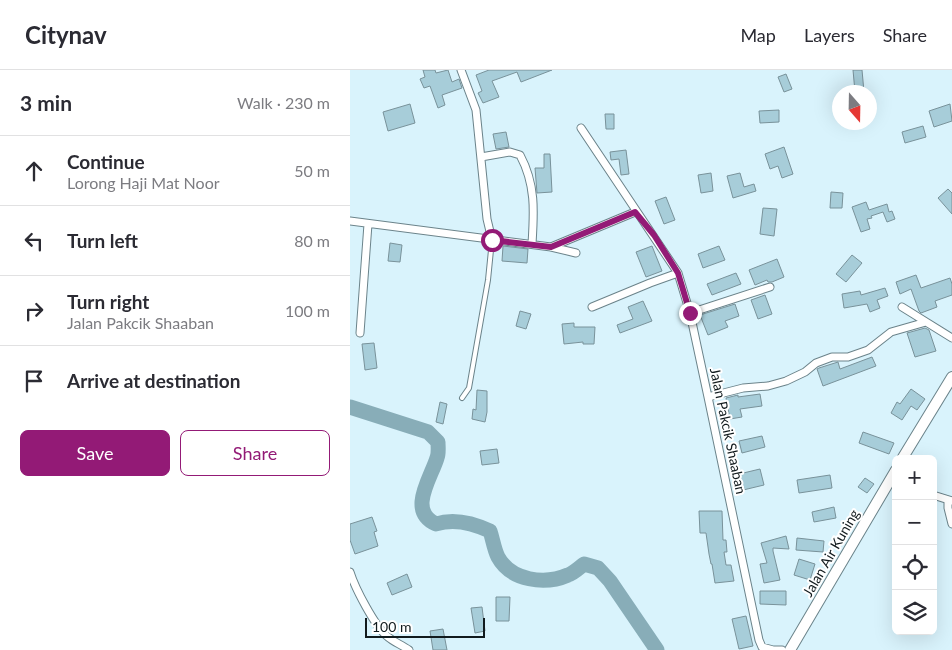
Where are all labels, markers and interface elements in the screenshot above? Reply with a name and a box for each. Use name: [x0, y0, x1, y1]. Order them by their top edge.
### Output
text: Citynav: [25, 20, 107, 49]
text: Map: [740, 24, 776, 46]
text: Layers: [804, 24, 855, 46]
text: Share: [883, 24, 927, 46]
north arrow: [832, 85, 877, 130]
text: 3 min: [20, 90, 72, 115]
text: Walk · 230 m: [237, 93, 330, 112]
text: Continue: [67, 150, 145, 173]
icon: ahead: [20, 157, 48, 185]
text: 50 m: [294, 161, 330, 180]
text: Lorong Haji Mat Noor: [67, 173, 220, 192]
icon: left: [20, 227, 48, 255]
text: Turn left: [67, 229, 138, 252]
route start: [481, 229, 504, 252]
text: 80 m: [294, 231, 330, 250]
text: Turn right: [67, 290, 149, 313]
icon: right: [20, 297, 48, 325]
text: 100 m: [285, 301, 330, 320]
route end: [679, 302, 702, 325]
text: Jalan Pakcik Shaaban: [67, 313, 214, 332]
street label: Jalan Pakcik Shaaban: [707, 366, 750, 496]
icon: arrive: [20, 367, 48, 395]
text: Arrive at destination: [67, 369, 240, 392]
button: Save: [20, 430, 170, 476]
button: Share: [180, 430, 330, 476]
map controls: [892, 455, 937, 635]
button: +: [892, 455, 937, 500]
button: −: [892, 500, 937, 545]
street label: Jalan Air Kuning: [799, 506, 862, 599]
button: locate: [892, 545, 937, 590]
button: layers: [892, 590, 937, 635]
scale bar: [365, 615, 485, 638]
text: 100 m: [372, 618, 411, 635]

